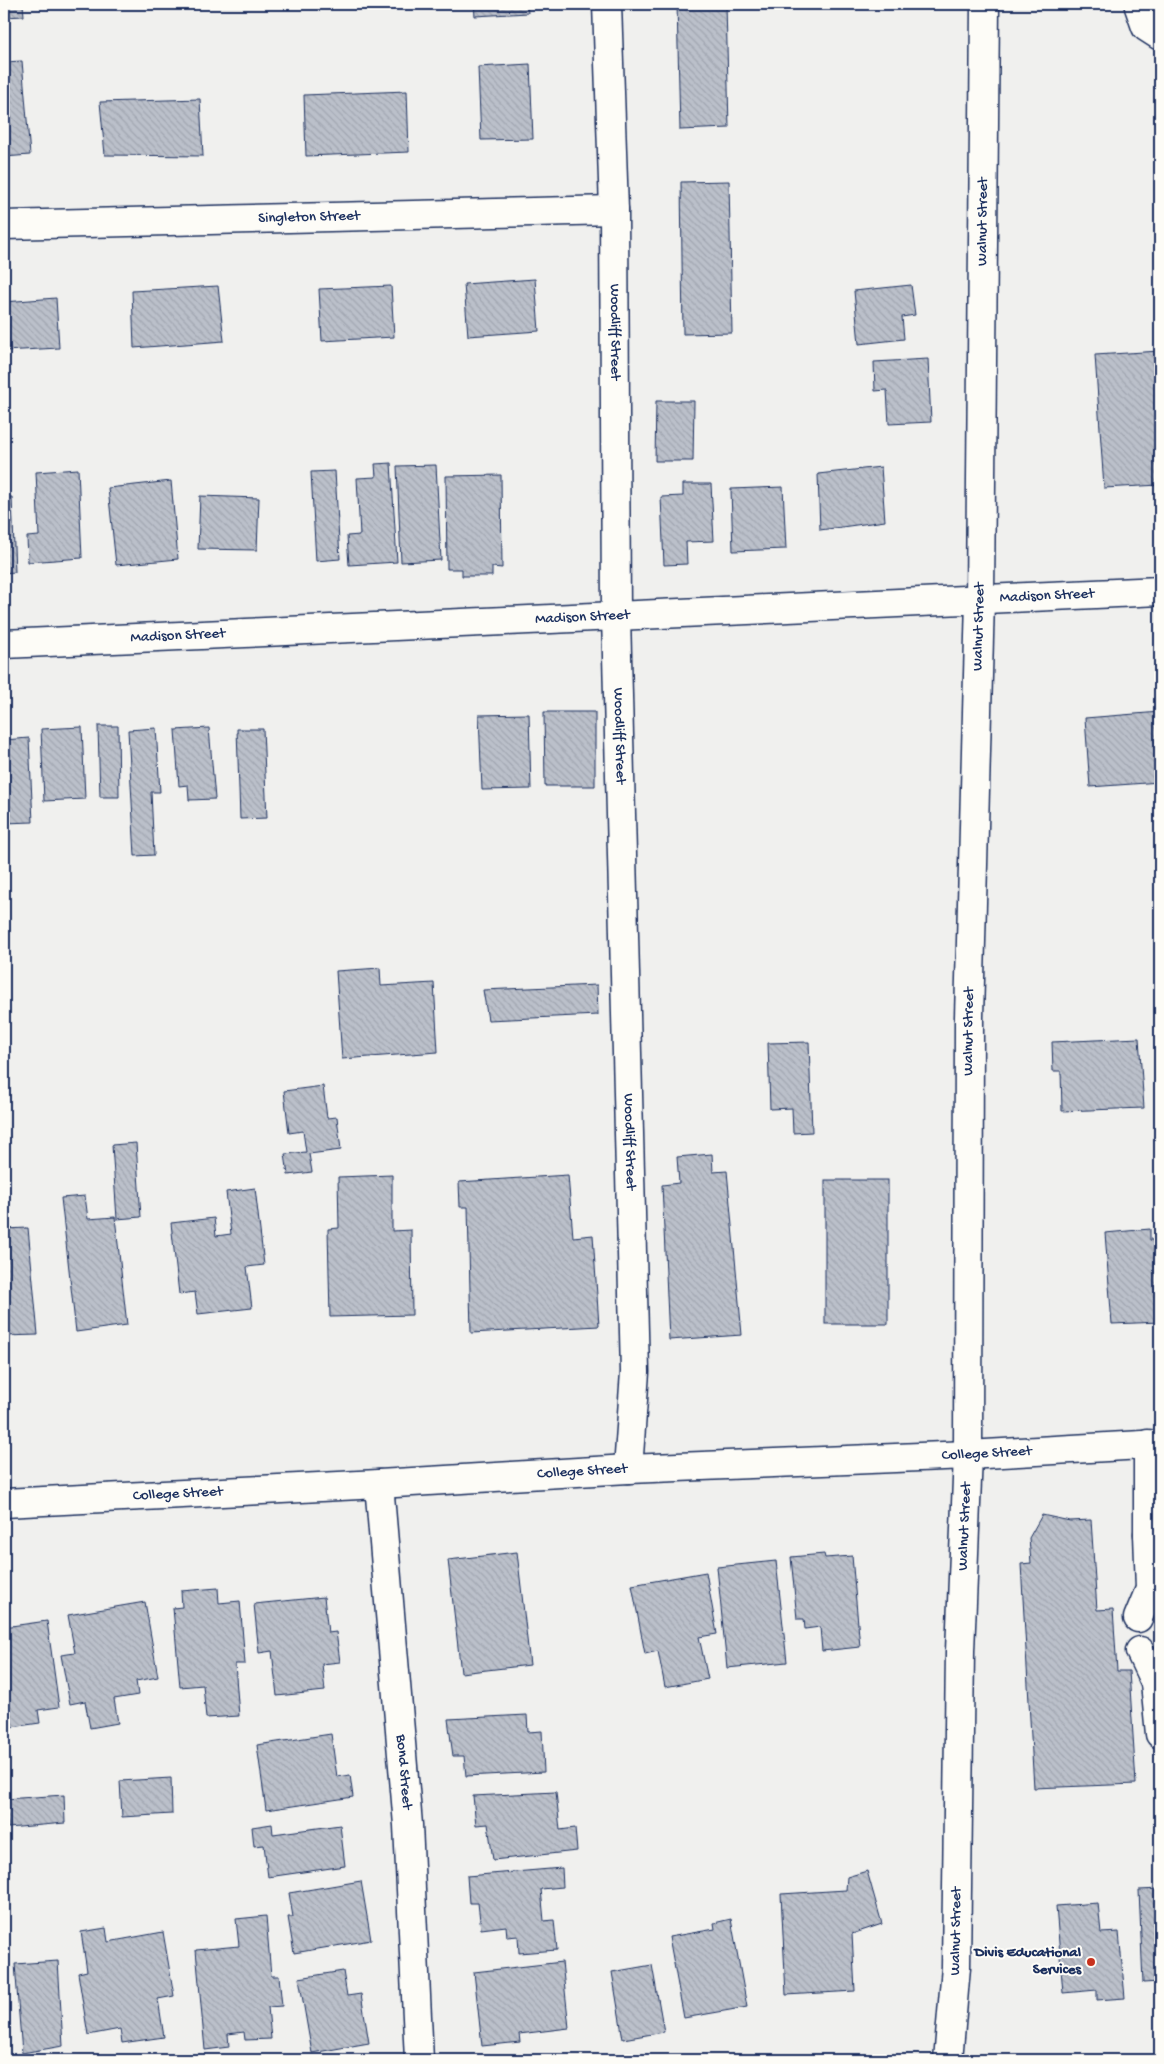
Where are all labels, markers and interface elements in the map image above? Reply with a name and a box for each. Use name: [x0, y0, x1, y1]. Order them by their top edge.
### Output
street label: Walnut Street: [974, 176, 993, 266]
street label: Singleton Street: [258, 207, 362, 228]
street label: Woodliff Street: [605, 284, 624, 382]
street label: Walnut Street: [969, 581, 989, 671]
street label: Madison Street: [999, 585, 1097, 607]
street label: Madison Street: [535, 606, 632, 629]
street label: Madison Street: [130, 625, 227, 647]
street label: Woodliff Street: [609, 687, 629, 786]
street label: Walnut Street: [960, 985, 979, 1076]
street label: Woodliff Street: [619, 1093, 639, 1192]
street label: College Street: [941, 1442, 1034, 1465]
street label: College Street: [537, 1460, 630, 1483]
street label: Walnut Street: [954, 1480, 976, 1571]
street label: College Street: [132, 1483, 225, 1505]
street label: Bond Street: [391, 1733, 416, 1812]
street label: Walnut Street: [946, 1885, 966, 1976]
place label: Divis Educational Services: [973, 1944, 1082, 1979]
marker: Divis Educational Services: [1085, 1956, 1097, 1968]

